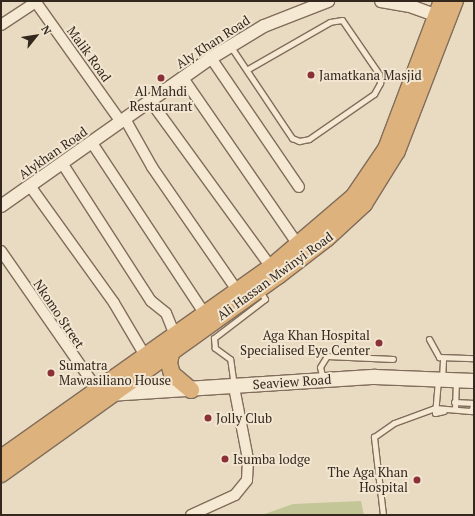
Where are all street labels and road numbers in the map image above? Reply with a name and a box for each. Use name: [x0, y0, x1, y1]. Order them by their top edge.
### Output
street label: Aly Khan Road: [173, 12, 253, 72]
street label: Malik Road: [64, 23, 114, 85]
street label: Alykhan Road: [16, 124, 90, 182]
street label: Ali Hassan Mwinyi Road: [214, 229, 336, 323]
street label: Nkomo Street: [30, 277, 88, 351]
street label: Seaview Road: [252, 371, 332, 393]

